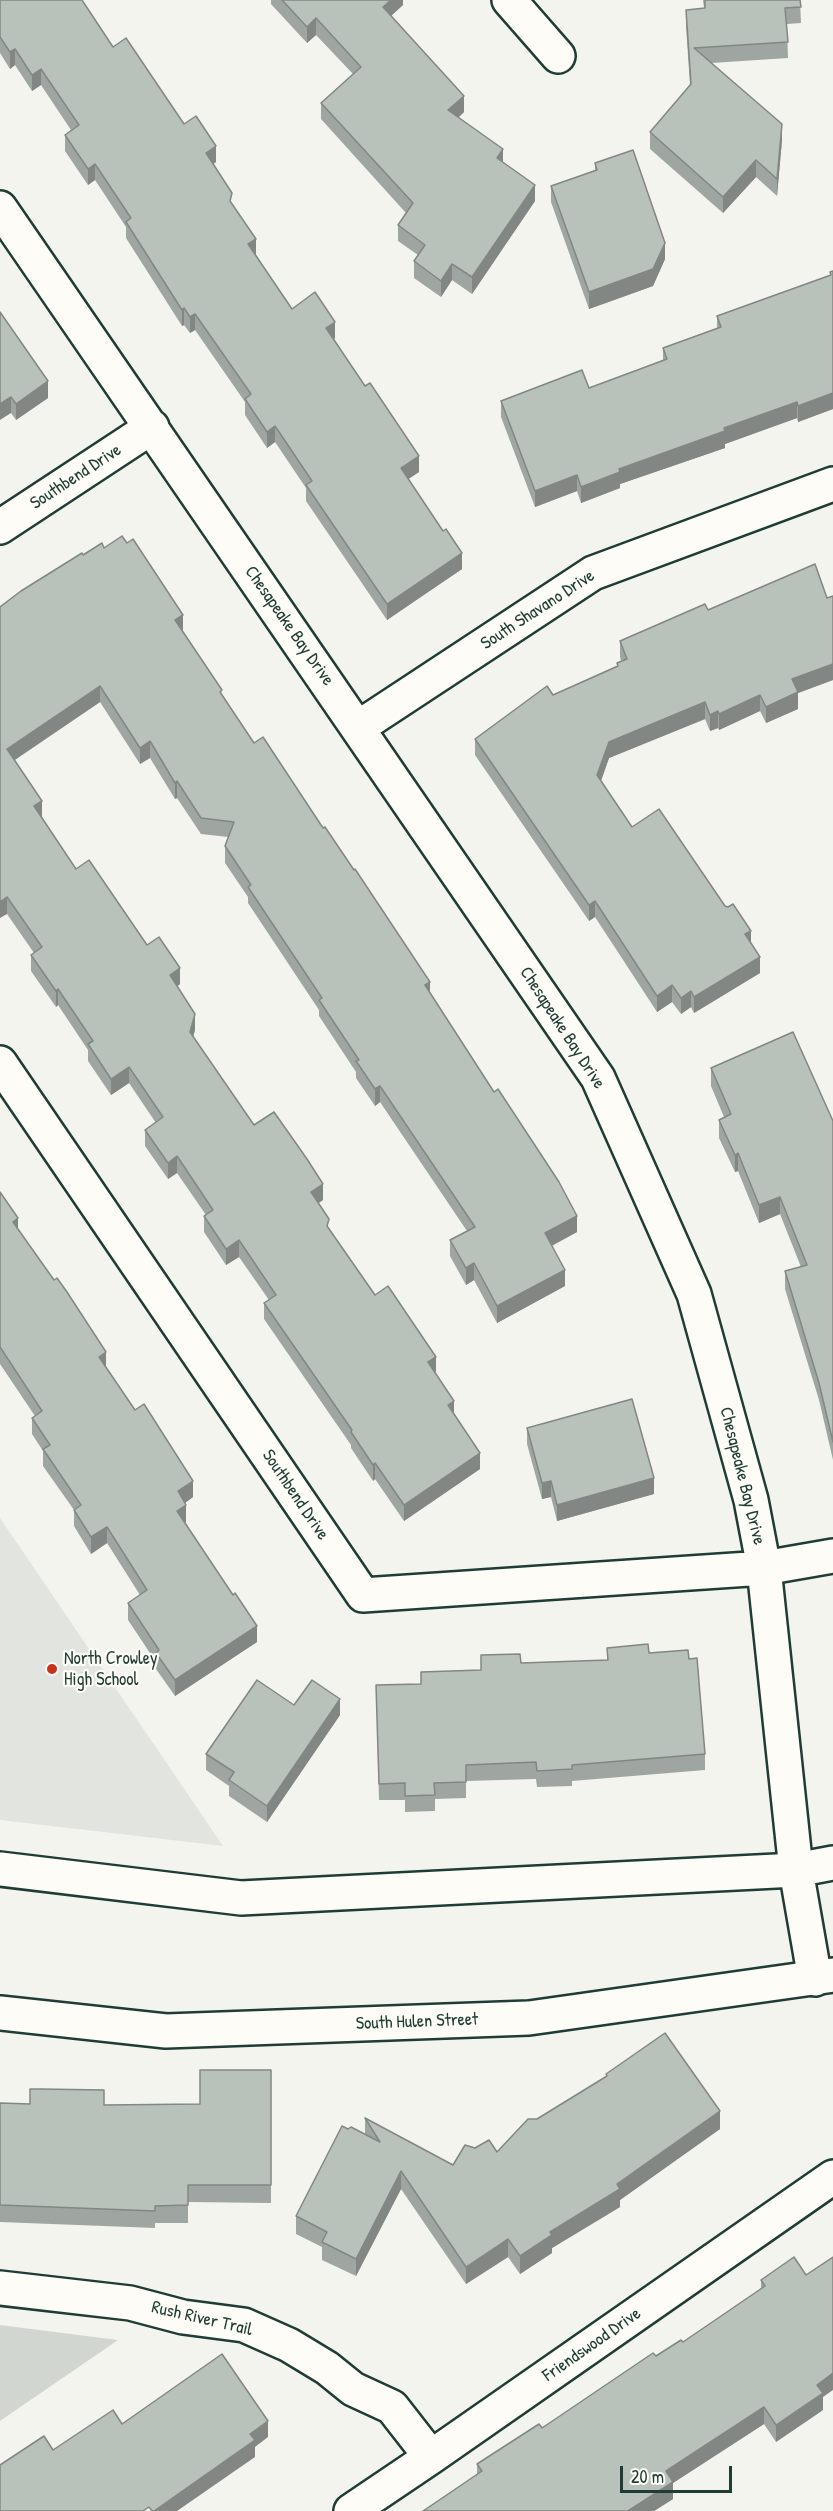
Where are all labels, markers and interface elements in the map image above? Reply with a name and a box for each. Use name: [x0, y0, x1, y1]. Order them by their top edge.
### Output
street label: Southbend Drive: [26, 440, 126, 514]
street label: Chesapeake Bay Drive: [240, 562, 338, 690]
street label: South Shavano Drive: [477, 565, 599, 655]
street label: Chesapeake Bay Drive: [515, 963, 609, 1093]
street label: Chesapeake Bay Drive: [714, 1405, 770, 1547]
street label: Southbend Drive: [257, 1446, 333, 1544]
place label: North Crowley High School: [64, 1648, 158, 1690]
marker: North Crowley High School: [45, 1662, 59, 1676]
street label: South Hulen Street: [355, 2009, 479, 2035]
street label: Rush River Trail: [149, 2297, 255, 2341]
street label: Friendswood Drive: [539, 2303, 645, 2387]
scale bar: [623, 2454, 736, 2492]
text: 20 m: [631, 2464, 664, 2489]

